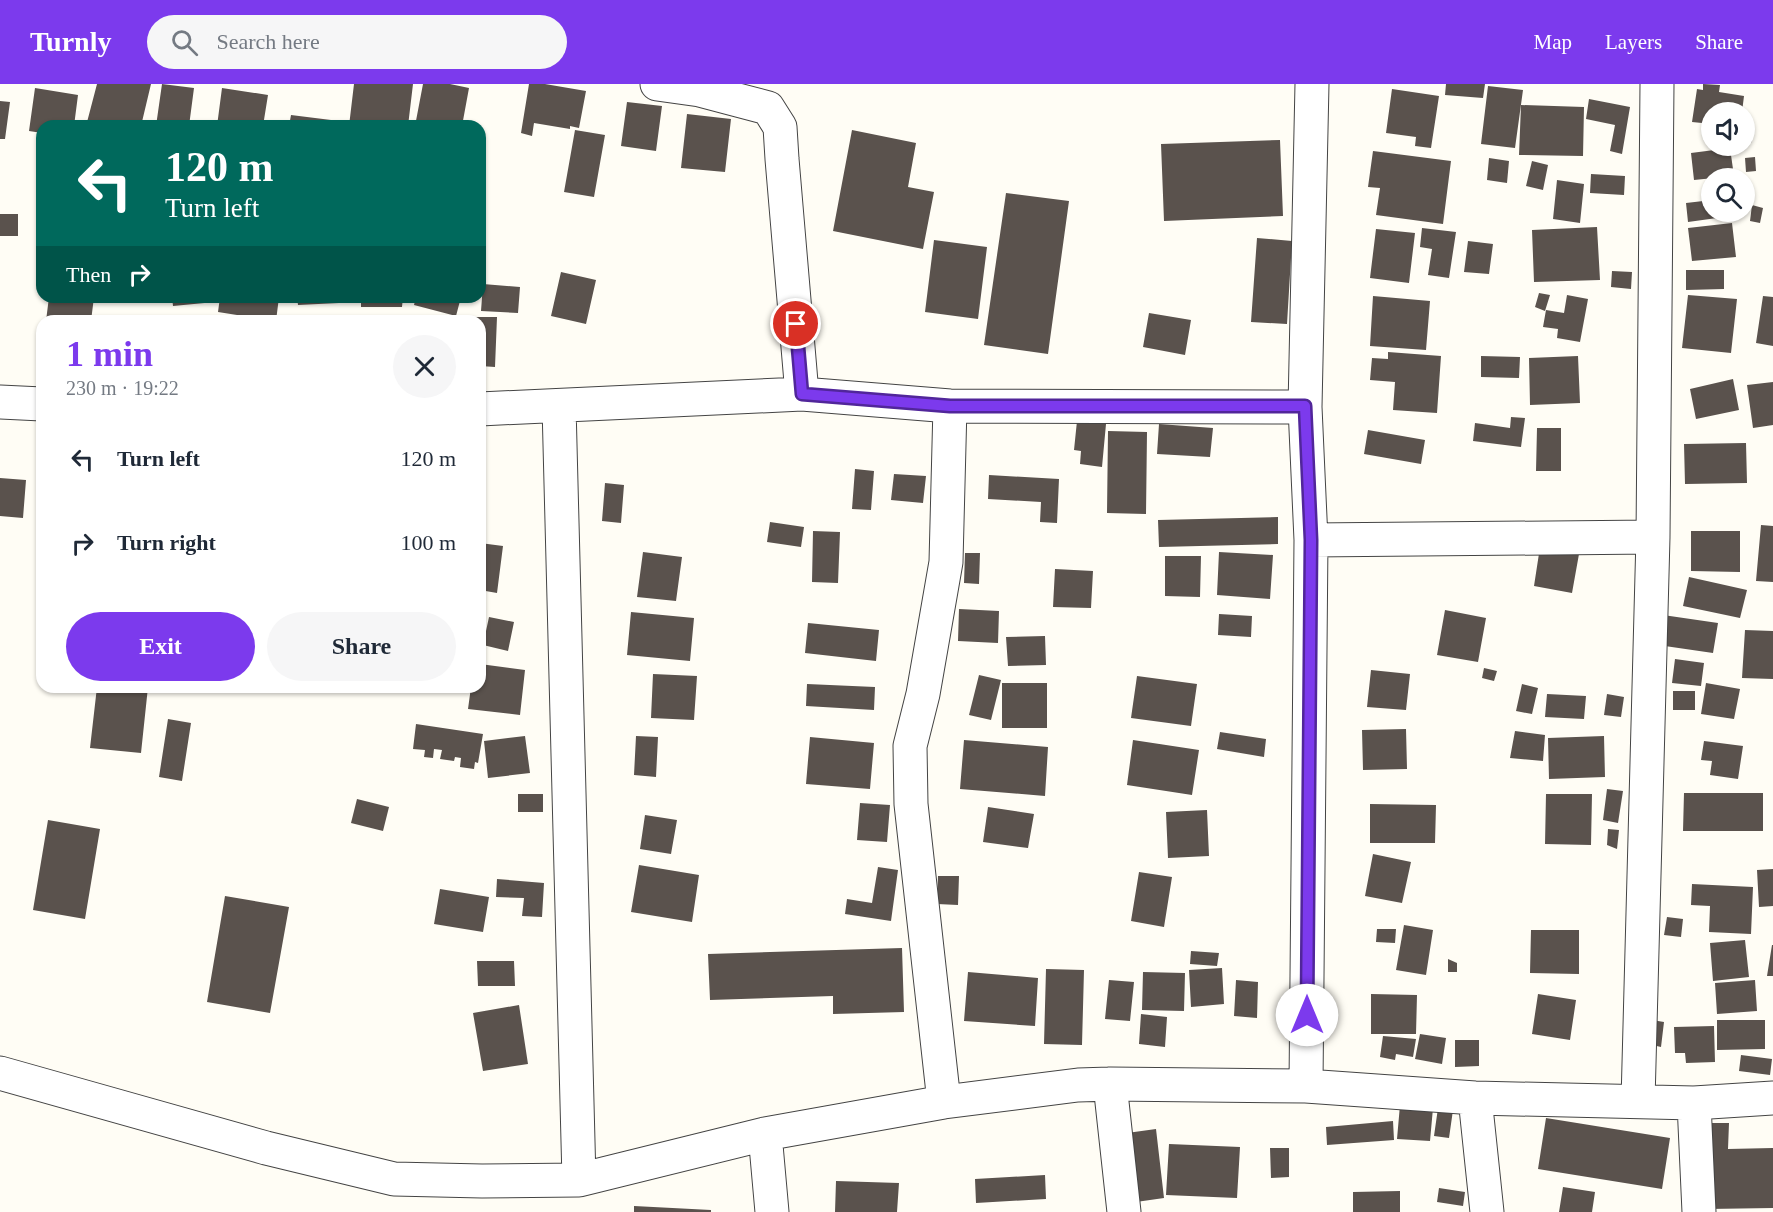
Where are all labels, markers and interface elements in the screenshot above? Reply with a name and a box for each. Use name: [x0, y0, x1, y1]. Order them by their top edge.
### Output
search box: [147, 15, 567, 69]
text: Turnly: [30, 26, 111, 57]
icon: search: [168, 26, 201, 59]
text: Search here: [216, 29, 320, 54]
text: Map: [1534, 30, 1572, 54]
text: Layers: [1605, 30, 1662, 54]
text: Share: [1695, 30, 1743, 54]
map controls: [1701, 102, 1755, 222]
button: sound: [1701, 102, 1755, 156]
icon: left: [66, 144, 144, 222]
text: 120 m: [165, 144, 274, 190]
button: search: [1701, 168, 1755, 222]
text: Turn left: [165, 193, 259, 223]
icon: right: [123, 258, 156, 291]
text: Then: [66, 262, 111, 287]
pin: [770, 298, 821, 349]
icon: arrive: [779, 307, 812, 340]
text: 1 min: [66, 334, 153, 374]
button: close: [393, 335, 456, 398]
text: 230 m · 19:22: [66, 377, 179, 399]
icon: left: [66, 443, 99, 476]
text: Turn left: [117, 446, 200, 471]
text: 120 m: [400, 446, 456, 471]
icon: right: [66, 527, 99, 560]
text: Turn right: [117, 530, 216, 555]
text: 100 m: [400, 530, 456, 555]
button: Exit: [66, 612, 255, 681]
button: Share: [267, 612, 456, 681]
position arrow: [1275, 983, 1339, 1047]

